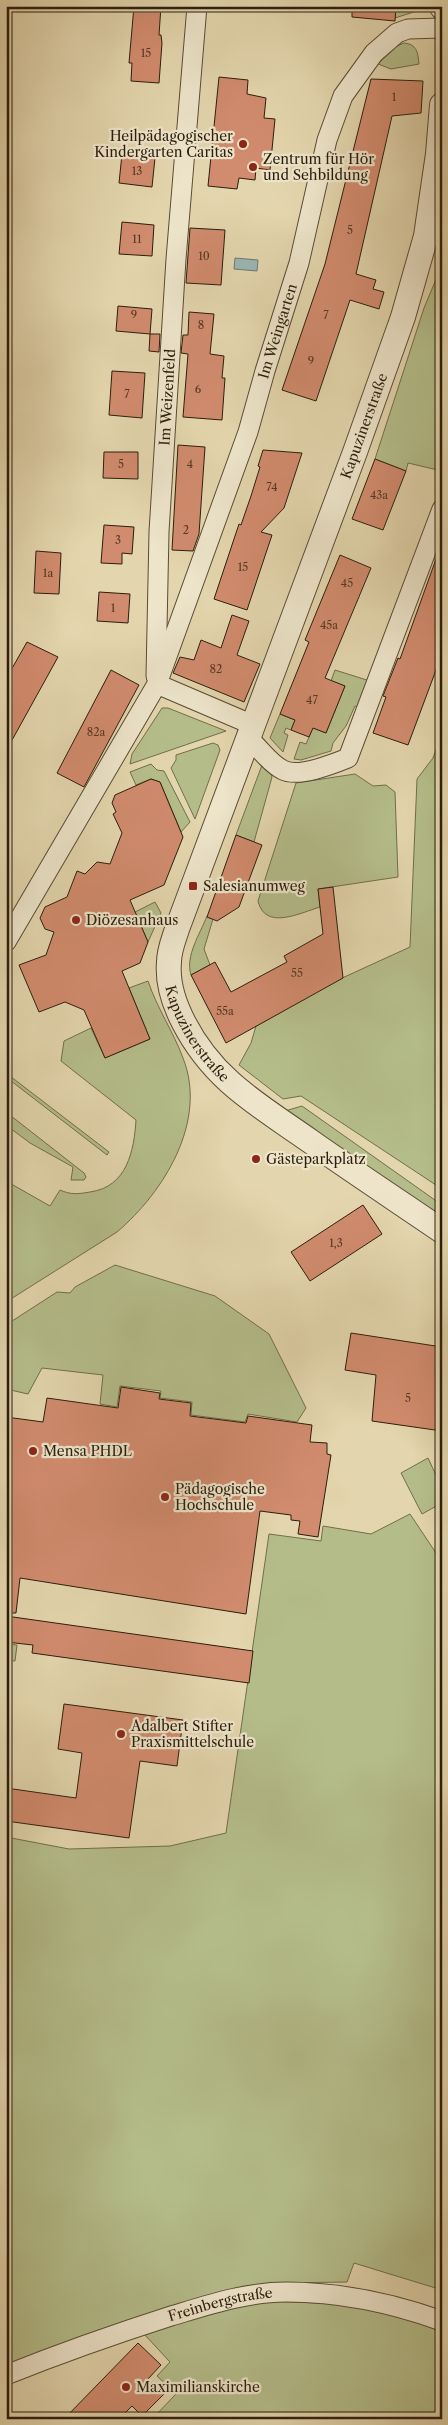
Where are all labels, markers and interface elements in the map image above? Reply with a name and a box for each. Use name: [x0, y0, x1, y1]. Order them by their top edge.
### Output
house number: 15: [141, 46, 151, 60]
house number: 1: [392, 90, 397, 104]
place label: Heilpädagogischer Kindergarten Caritas: [94, 127, 233, 161]
marker: Heilpädagogischer Kindergarten Caritas: [237, 138, 249, 150]
place label: Zentrum für Hör und Sehbildung: [263, 150, 374, 184]
marker: Zentrum für Hör und Sehbildung: [247, 161, 259, 173]
house number: 13: [132, 164, 142, 178]
house number: 5: [347, 223, 353, 237]
house number: 11: [132, 232, 142, 246]
house number: 10: [198, 249, 210, 263]
street label: Im Weingarten: [254, 281, 301, 381]
house number: 9: [131, 308, 137, 322]
house number: 7: [323, 308, 329, 322]
house number: 8: [198, 318, 204, 332]
street label: Im Weizenfeld: [155, 348, 179, 446]
house number: 9: [308, 354, 314, 368]
street label: Kapuzinerstraße: [337, 371, 392, 481]
house number: 6: [195, 382, 202, 396]
house number: 7: [124, 387, 130, 401]
house number: 5: [118, 457, 124, 471]
house number: 4: [187, 457, 193, 471]
house number: 74: [266, 480, 278, 494]
house number: 43a: [370, 488, 388, 502]
house number: 2: [183, 523, 189, 537]
house number: 3: [115, 533, 121, 547]
house number: 15: [238, 560, 248, 574]
house number: 1a: [43, 566, 53, 580]
house number: 45: [341, 576, 353, 590]
house number: 1: [111, 601, 116, 615]
house number: 45a: [320, 618, 338, 632]
house number: 82: [210, 662, 222, 676]
house number: 47: [306, 693, 318, 707]
house number: 82a: [87, 725, 106, 739]
place label: Salesianumweg: [203, 877, 306, 895]
marker: Salesianumweg: [187, 880, 199, 892]
place label: Diözesanhaus: [86, 911, 178, 929]
marker: Diözesanhaus: [70, 914, 82, 926]
house number: 55: [291, 966, 303, 980]
street label: Kapuzinerstraße: [161, 983, 233, 1086]
house number: 55a: [216, 1004, 234, 1018]
place label: Gästeparkplatz: [266, 1150, 366, 1168]
marker: Gästeparkplatz: [250, 1153, 262, 1165]
house number: 1,3: [329, 1236, 343, 1250]
house number: 5: [405, 1391, 411, 1405]
place label: Mensa PHDL: [43, 1442, 132, 1460]
marker: Mensa PHDL: [27, 1445, 39, 1457]
place label: Pädagogische Hochschule: [175, 1480, 265, 1514]
marker: Pädagogische Hochschule: [159, 1491, 171, 1503]
place label: Adalbert Stifter Praxismittelschule: [130, 1717, 254, 1751]
marker: Adalbert Stifter Praxismittelschule: [115, 1728, 127, 1740]
street label: Freinbergstraße: [166, 2283, 273, 2325]
place label: Maximilianskirche: [136, 2378, 260, 2396]
marker: Maximilianskirche: [120, 2381, 132, 2393]

